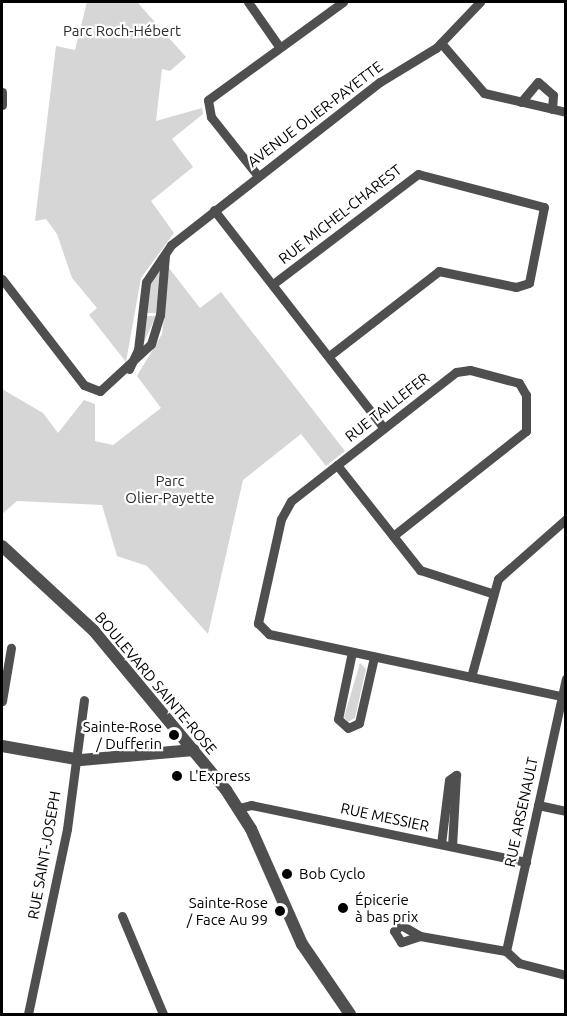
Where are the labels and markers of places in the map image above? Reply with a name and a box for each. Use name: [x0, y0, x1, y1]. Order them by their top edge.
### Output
place label: Sainte-Rose / Dufferin: [83, 717, 162, 752]
marker: Sainte-Rose / Dufferin: [167, 728, 181, 742]
place label: L'Express: [189, 767, 250, 785]
marker: L'Express: [170, 769, 184, 783]
place label: Bob Cyclo: [299, 865, 366, 883]
marker: Bob Cyclo: [280, 867, 294, 881]
place label: Épicerie à bas prix: [355, 890, 418, 925]
place label: Sainte-Rose / Face Au 99: [187, 893, 268, 928]
marker: Épicerie à bas prix: [336, 901, 350, 915]
marker: Sainte-Rose / Face Au 99: [273, 904, 287, 918]

